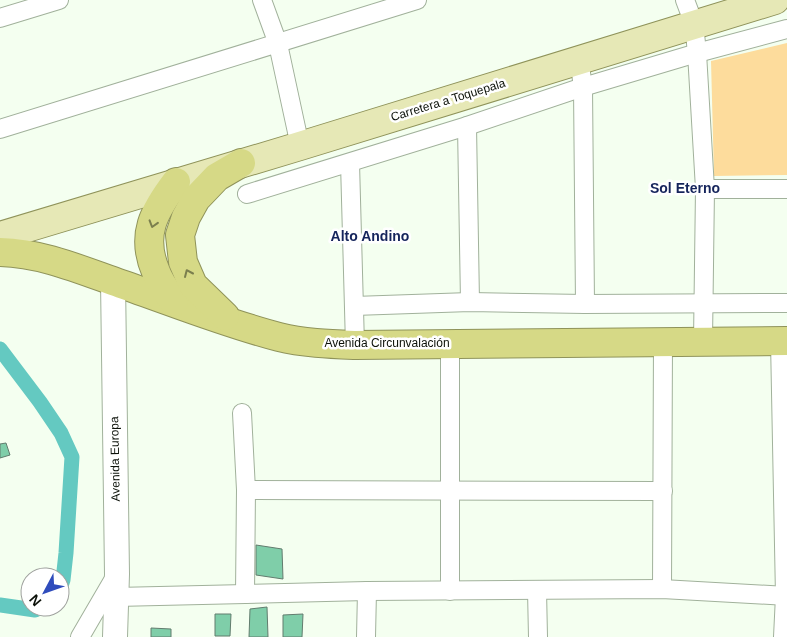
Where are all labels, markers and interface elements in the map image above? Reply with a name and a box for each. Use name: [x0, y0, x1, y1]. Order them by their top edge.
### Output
street label: Carretera a Toquepala: [389, 76, 507, 124]
district label: Sol Eterno: [650, 180, 720, 196]
one-way arrow: [148, 219, 158, 227]
district label: Alto Andino: [331, 228, 409, 244]
one-way arrow: [184, 269, 195, 278]
street label: Avenida Circunvalación: [324, 336, 450, 350]
street label: Avenida Europa: [107, 416, 123, 502]
north arrow: [20, 567, 70, 617]
text: N: [26, 591, 45, 610]

